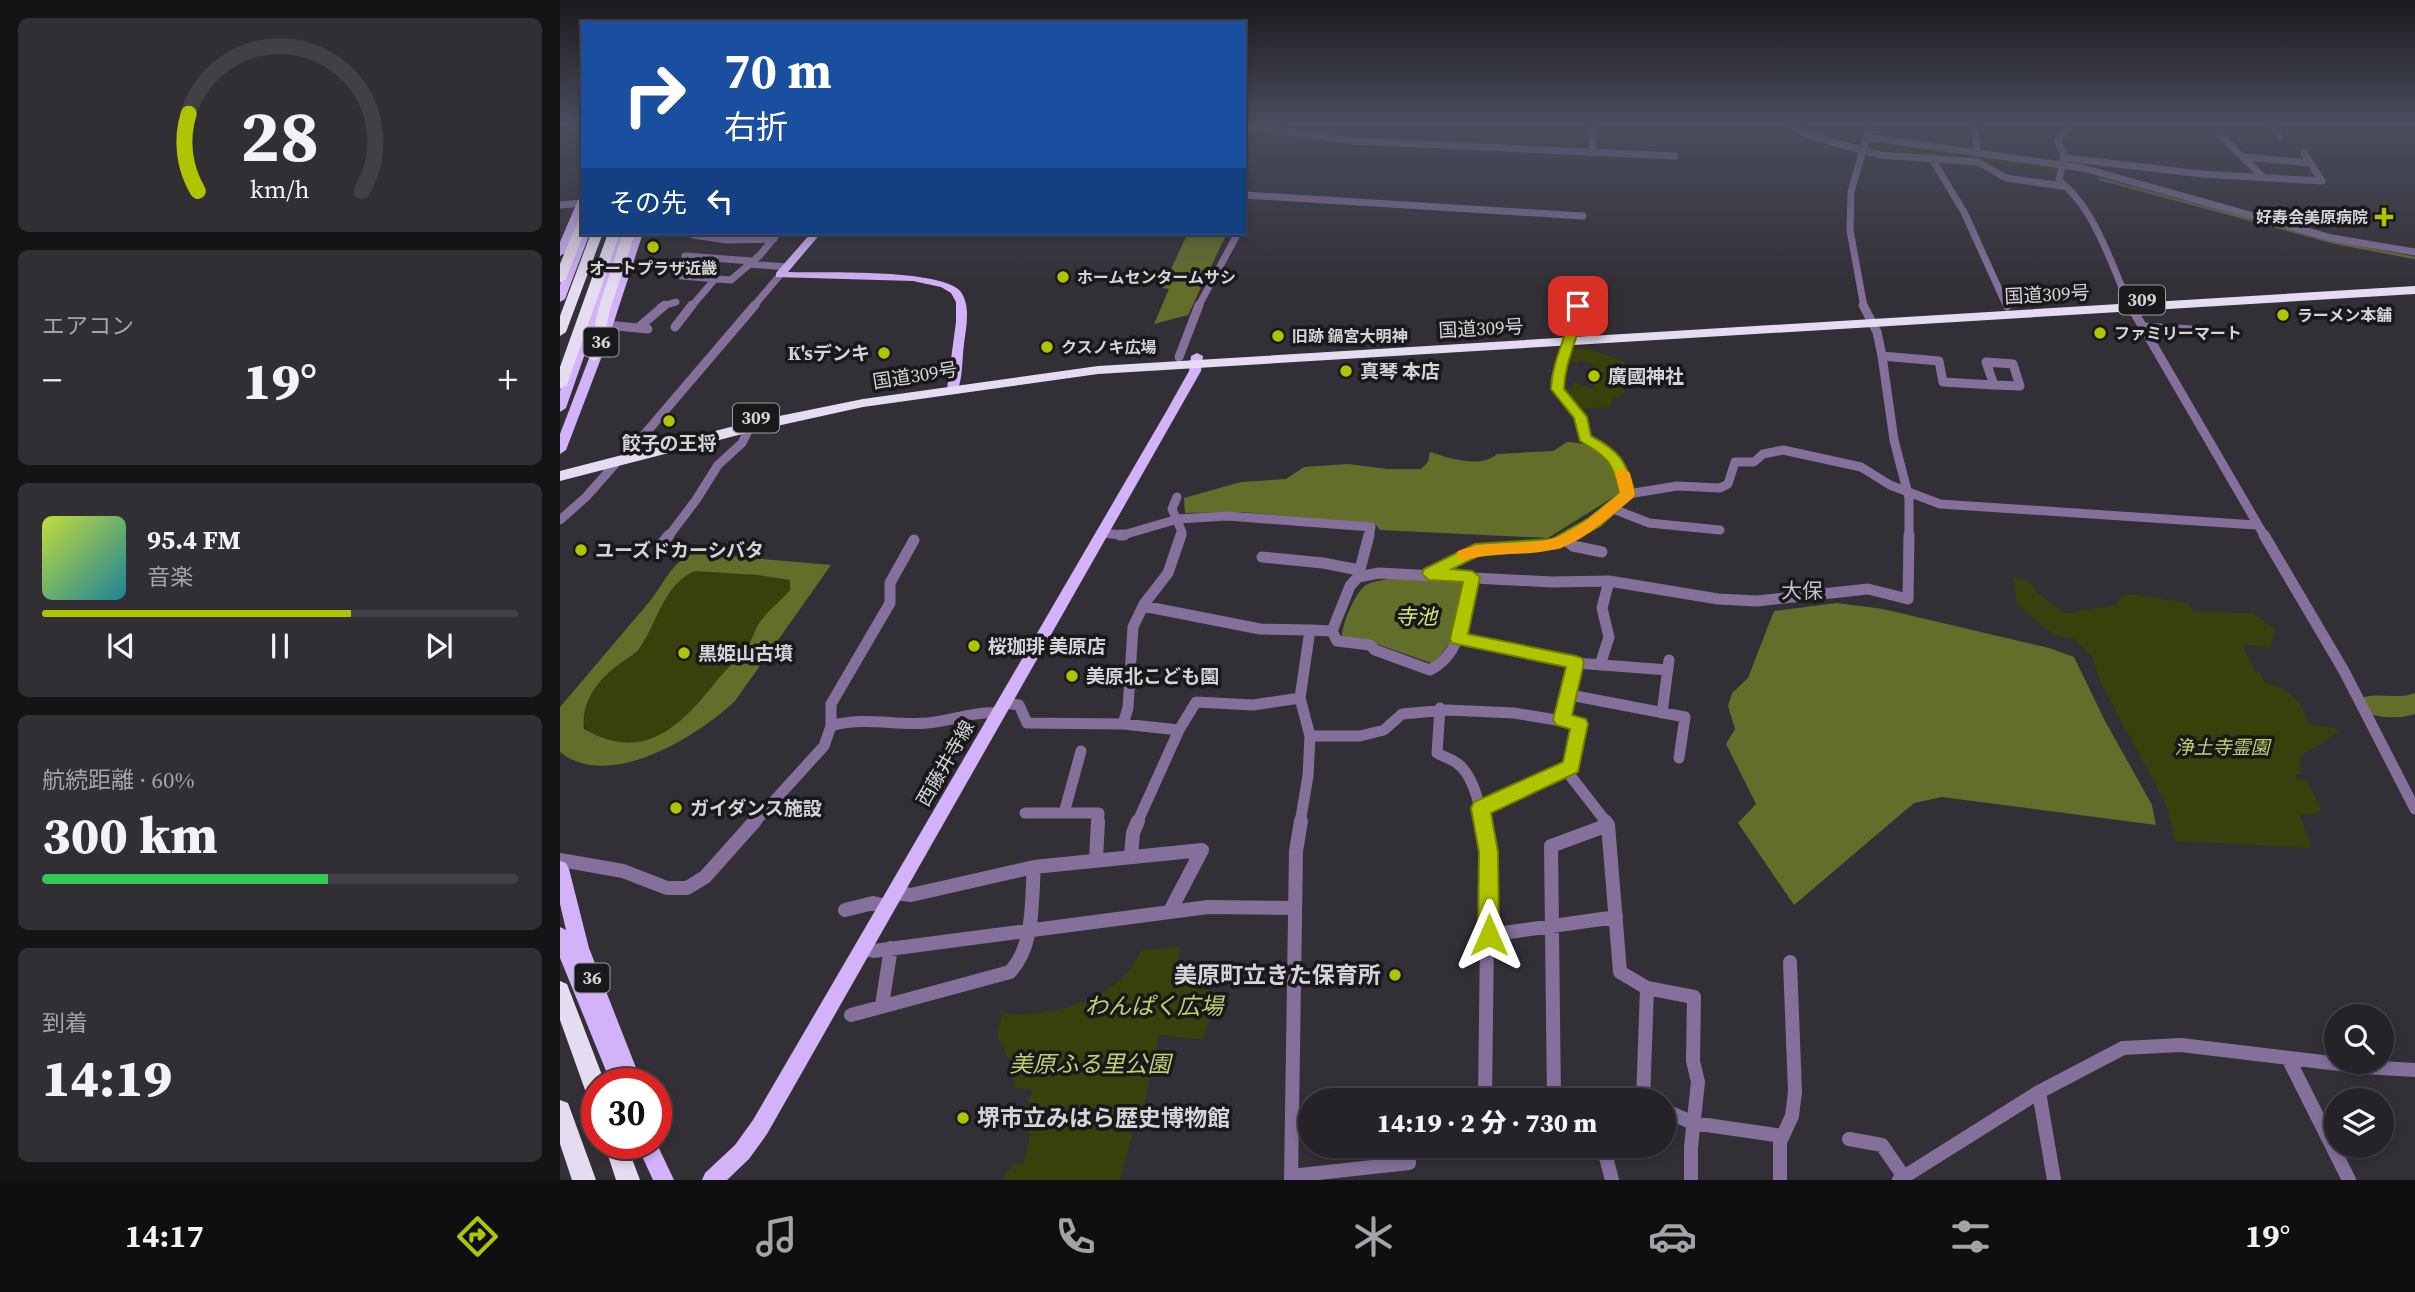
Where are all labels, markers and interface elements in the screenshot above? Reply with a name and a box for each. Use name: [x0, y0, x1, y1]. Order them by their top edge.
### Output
text: 70 m: [724, 37, 832, 104]
icon: right: [609, 49, 700, 140]
text: 28: [241, 87, 319, 186]
text: 右折: [724, 105, 788, 149]
text: km/h: [250, 172, 310, 206]
icon: left: [701, 182, 739, 220]
text: その先: [609, 185, 687, 221]
place label: 好寿会美原病院: [2256, 206, 2368, 228]
marker: 好寿会美原病院: [2374, 207, 2394, 227]
marker: オートプラザ近畿: [645, 239, 661, 255]
place label: オートプラザ近畿: [589, 257, 717, 279]
place label: ホームセンタームサシ: [1077, 266, 1236, 288]
marker: ホームセンタームサシ: [1055, 269, 1071, 285]
pin: [1548, 276, 1608, 336]
street label: 国道309号: [2004, 279, 2090, 309]
road number: 309: [2119, 286, 2165, 314]
icon: arrive: [1559, 287, 1597, 325]
place label: ラーメン本舗: [2297, 304, 2392, 326]
marker: ラーメン本舗: [2275, 307, 2291, 323]
text: エアコン: [42, 310, 134, 342]
street label: 国道309号: [1438, 313, 1524, 343]
place label: ファミリーマート: [2114, 322, 2242, 344]
place label: 旧跡 鍋宮大明神: [1292, 325, 1407, 347]
marker: ファミリーマート: [2092, 325, 2108, 341]
road number: 36: [583, 328, 618, 356]
marker: 旧跡 鍋宮大明神: [1270, 328, 1286, 344]
place label: クスノキ広場: [1061, 336, 1157, 358]
marker: クスノキ広場: [1039, 339, 1055, 355]
place label: K'sデンキ: [788, 340, 870, 366]
text: 19°: [243, 345, 317, 416]
marker: K'sデンキ: [876, 345, 892, 361]
text: −: [42, 354, 62, 406]
text: +: [498, 354, 518, 406]
street label: 国道309号: [871, 355, 959, 395]
place label: 真琴 本店: [1360, 358, 1440, 384]
marker: 真琴 本店: [1338, 363, 1354, 379]
place label: 廣國神社: [1608, 363, 1684, 389]
marker: 廣國神社: [1586, 368, 1602, 384]
road number: 309: [733, 404, 779, 432]
marker: 餃子の王将: [661, 413, 677, 429]
place label: 餃子の王将: [621, 430, 717, 456]
text: 95.4 FM: [147, 522, 241, 558]
place label: ユーズドカーシバタ: [595, 537, 764, 563]
marker: ユーズドカーシバタ: [573, 542, 589, 558]
text: 音楽: [147, 561, 193, 593]
district label: 大保: [1781, 576, 1823, 605]
water label: 寺池: [1395, 602, 1439, 631]
icon: previous: [102, 627, 140, 665]
icon: pause: [261, 627, 299, 665]
icon: next: [420, 627, 458, 665]
place label: 桜珈琲 美原店: [988, 633, 1106, 659]
marker: 桜珈琲 美原店: [966, 638, 982, 654]
place label: 黒姫山古墳: [698, 640, 793, 666]
marker: 黒姫山古墳: [676, 645, 692, 661]
place label: 美原北こども園: [1086, 663, 1219, 689]
marker: 美原北こども園: [1064, 668, 1080, 684]
street label: 西藤井寺線: [910, 715, 980, 811]
park label: 浄土寺霊園: [2174, 734, 2272, 760]
text: 航続距離 · 60%: [42, 764, 195, 796]
place label: ガイダンス施設: [690, 795, 822, 821]
text: 300 km: [42, 799, 218, 870]
marker: ガイダンス施設: [668, 800, 684, 816]
position arrow: [1452, 898, 1526, 972]
place label: 美原町立きた保育所: [1174, 959, 1381, 991]
road number: 36: [574, 964, 610, 993]
marker: 美原町立きた保育所: [1387, 967, 1403, 983]
park label: わんぱく広場: [1085, 990, 1226, 1022]
map controls: [2324, 1004, 2394, 1158]
button: search: [2324, 1004, 2394, 1074]
text: 到着: [42, 1007, 88, 1039]
text: 14:19: [42, 1042, 172, 1113]
park label: 美原ふる里公園: [1010, 1048, 1174, 1080]
speed limit sign: 30: [581, 1068, 672, 1159]
button: layers: [2324, 1088, 2394, 1158]
place label: 堺市立みはら歴史博物館: [977, 1102, 1230, 1134]
text: 14:19 · 2 分 · 730 m: [1377, 1105, 1597, 1141]
marker: 堺市立みはら歴史博物館: [955, 1110, 971, 1126]
icon: directions: [453, 1212, 502, 1261]
icon: music: [752, 1212, 801, 1261]
icon: phone: [1051, 1212, 1100, 1261]
icon: climate: [1349, 1212, 1398, 1261]
icon: car: [1648, 1212, 1697, 1261]
icon: filters: [1946, 1212, 1995, 1261]
text: 14:17: [125, 1214, 204, 1258]
text: 19°: [2245, 1214, 2290, 1258]

